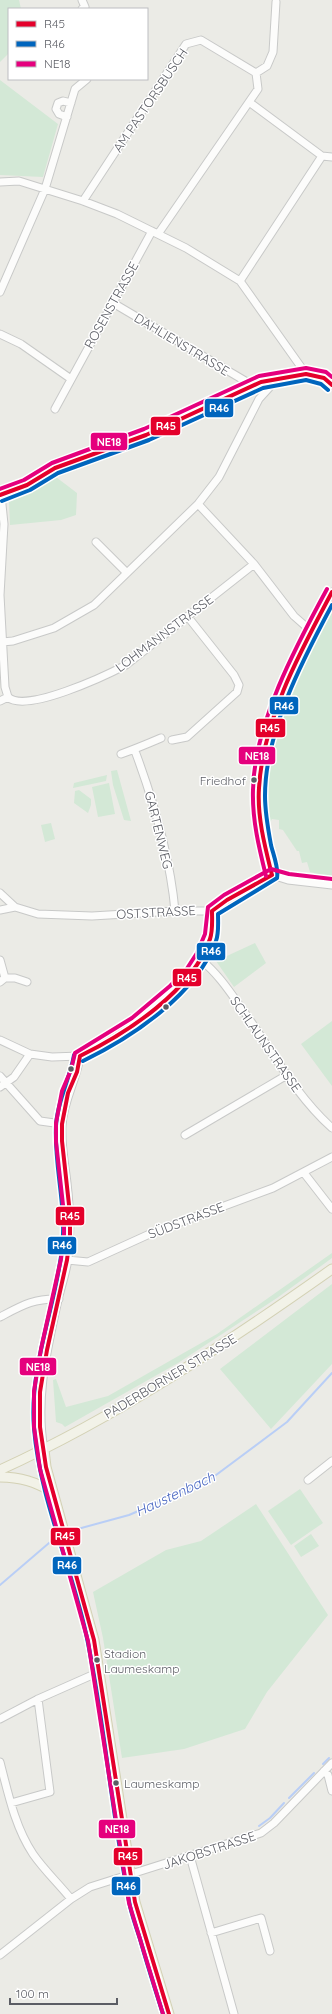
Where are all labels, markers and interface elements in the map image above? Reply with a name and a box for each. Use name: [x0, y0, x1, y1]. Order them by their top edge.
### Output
legend: [8, 8, 148, 80]
text: R45: [44, 16, 65, 31]
text: R46: [44, 36, 65, 51]
street label: AM PASTORSBUSCH: [109, 45, 191, 155]
text: NE18: [44, 56, 70, 71]
street label: ROSENSTRASSE: [80, 259, 142, 351]
street label: DAHLIENSTRASSE: [131, 309, 233, 379]
line badge: R46: [204, 398, 234, 418]
text: R46: [209, 401, 229, 415]
line badge: R45: [150, 416, 181, 436]
text: R45: [156, 419, 176, 433]
line badge: NE18: [90, 432, 128, 451]
text: NE18: [97, 435, 121, 449]
street label: LOHMANNSTRASSE: [112, 591, 216, 675]
line badge: R46: [269, 696, 299, 715]
text: R46: [274, 699, 294, 713]
line badge: R45: [255, 718, 286, 738]
text: R45: [260, 721, 280, 735]
line badge: NE18: [238, 746, 276, 765]
text: NE18: [245, 749, 269, 763]
place label: Friedhof: [200, 773, 247, 788]
marker: Friedhof: [249, 775, 259, 785]
street label: GARTENWEG: [142, 789, 176, 871]
street label: OSTSTRASSE: [116, 902, 196, 922]
line badge: R46: [196, 942, 226, 961]
text: R46: [201, 944, 221, 958]
line badge: R45: [172, 968, 202, 987]
text: R45: [177, 971, 197, 985]
street label: SCHLAUNSTRASSE: [227, 993, 305, 1095]
unlabelled marker: [161, 1002, 171, 1012]
unlabelled marker: [66, 1064, 76, 1074]
street label: SÜDSTRASSE: [146, 1198, 226, 1242]
line badge: R45: [55, 1206, 85, 1226]
text: R45: [60, 1209, 80, 1223]
line badge: R46: [47, 1236, 77, 1255]
text: R46: [52, 1238, 72, 1252]
street label: PADERBORNER STRASSE: [101, 1330, 239, 1422]
line badge: NE18: [19, 1357, 57, 1376]
text: NE18: [26, 1360, 50, 1374]
water label: Haustenbach: [132, 1467, 219, 1520]
line badge: R45: [50, 1527, 81, 1546]
text: R45: [55, 1529, 75, 1543]
line badge: R46: [52, 1556, 82, 1575]
text: R46: [57, 1558, 77, 1572]
place label: Stadion Laumeskamp: [104, 1646, 180, 1676]
marker: Stadion Laumeskamp: [92, 1655, 102, 1665]
place label: Laumeskamp: [124, 1776, 200, 1791]
marker: Laumeskamp: [111, 1778, 121, 1788]
line badge: NE18: [98, 1819, 136, 1839]
text: NE18: [105, 1822, 129, 1836]
street label: JAKOBSTRASSE: [161, 1827, 257, 1873]
line badge: R45: [113, 1847, 143, 1866]
text: R45: [118, 1849, 138, 1863]
line badge: R46: [111, 1876, 141, 1896]
text: R46: [116, 1879, 136, 1893]
scale bar: [10, 1980, 117, 2006]
text: 100 m: [16, 1986, 49, 2001]

